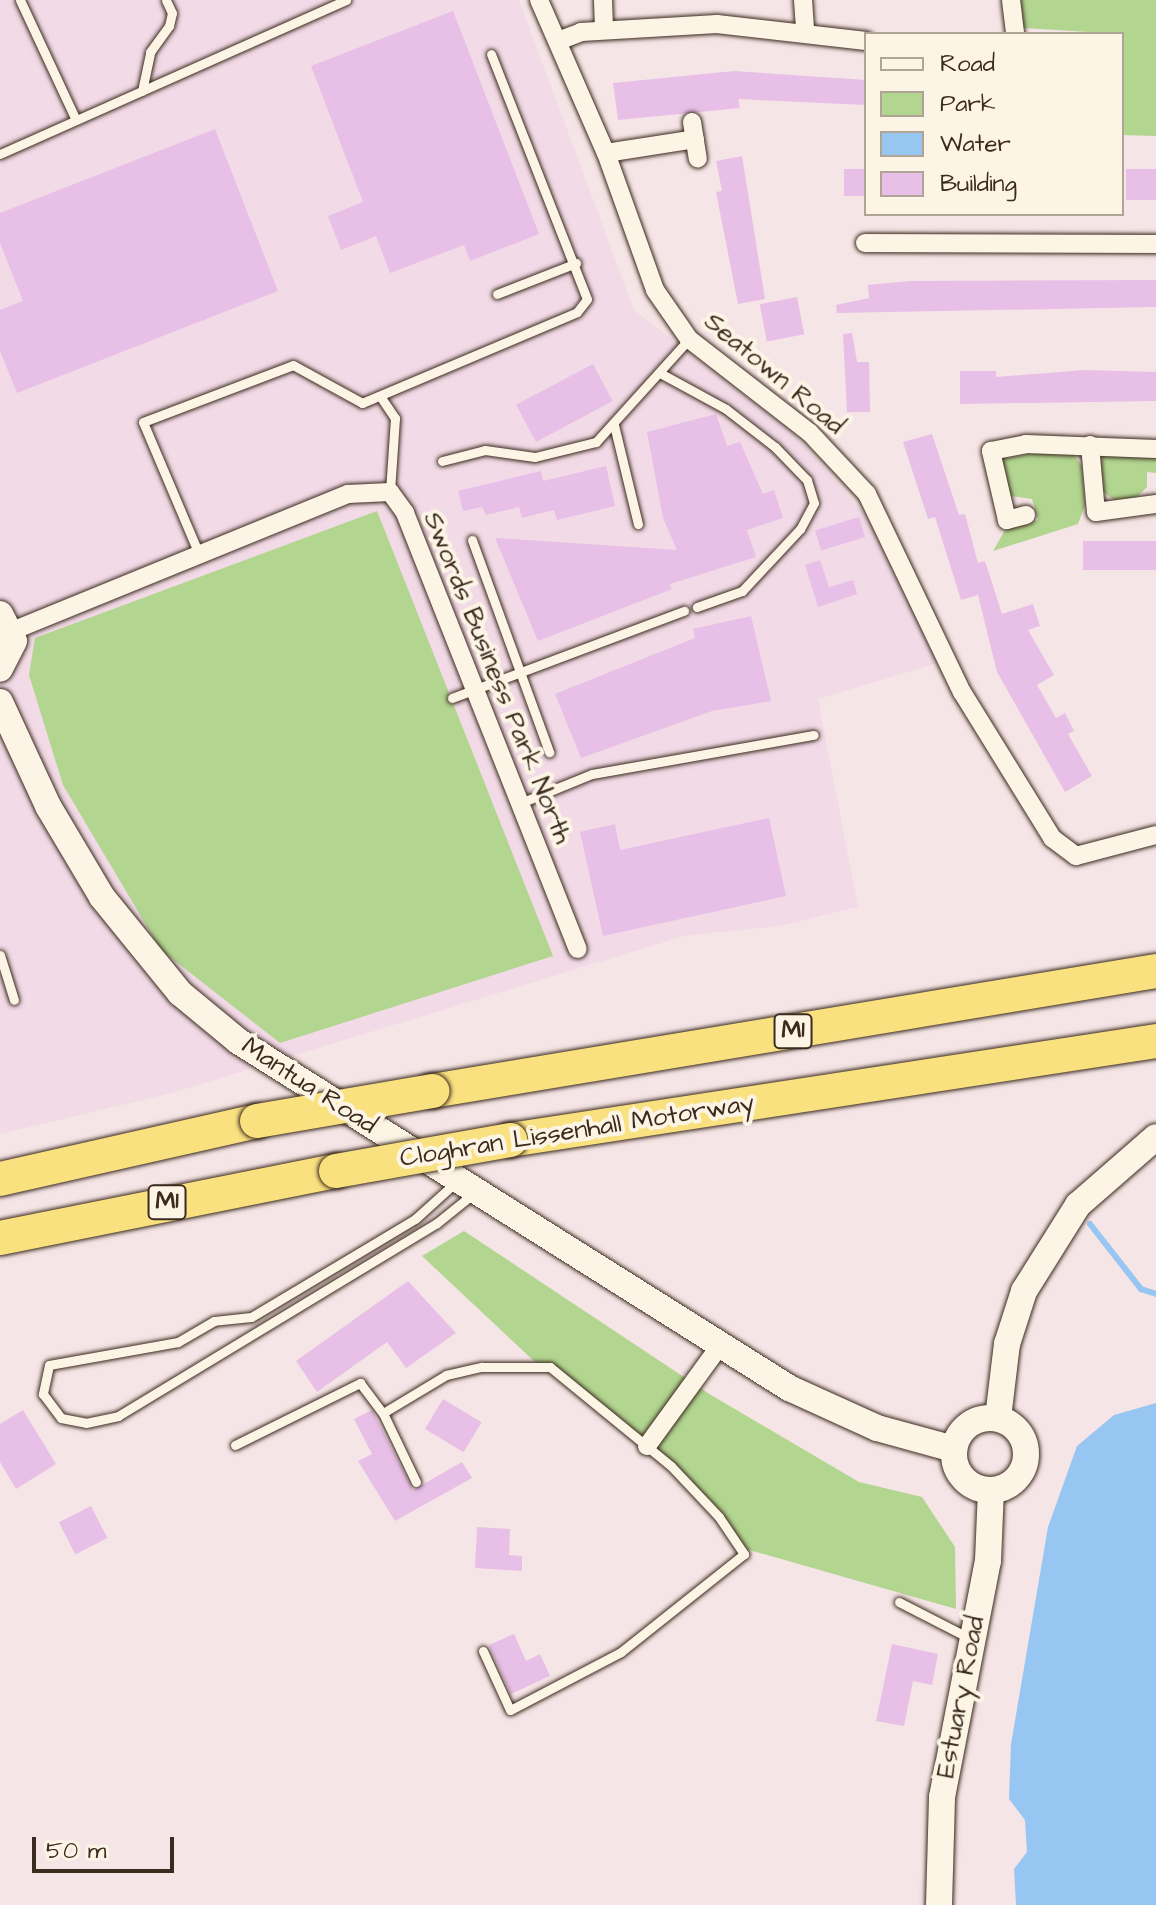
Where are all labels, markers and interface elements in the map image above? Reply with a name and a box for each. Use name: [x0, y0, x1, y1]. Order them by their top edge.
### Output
legend: [864, 32, 1124, 216]
text: Road: [940, 47, 995, 81]
text: Park: [940, 87, 996, 121]
text: Water: [940, 127, 1011, 161]
text: Building: [940, 167, 1017, 201]
street label: Seatown Road: [698, 306, 850, 442]
street label: Swords Business Park North: [416, 508, 578, 848]
road number: M1: [773, 1011, 813, 1051]
street label: Mantua Road: [236, 1031, 382, 1141]
street label: Cloghran Lissenhall Motorway: [398, 1088, 756, 1174]
road number: M1: [147, 1182, 187, 1222]
street label: Estuary Road: [930, 1613, 992, 1781]
scale bar: [36, 1821, 178, 1871]
text: 50 m: [46, 1834, 106, 1868]

